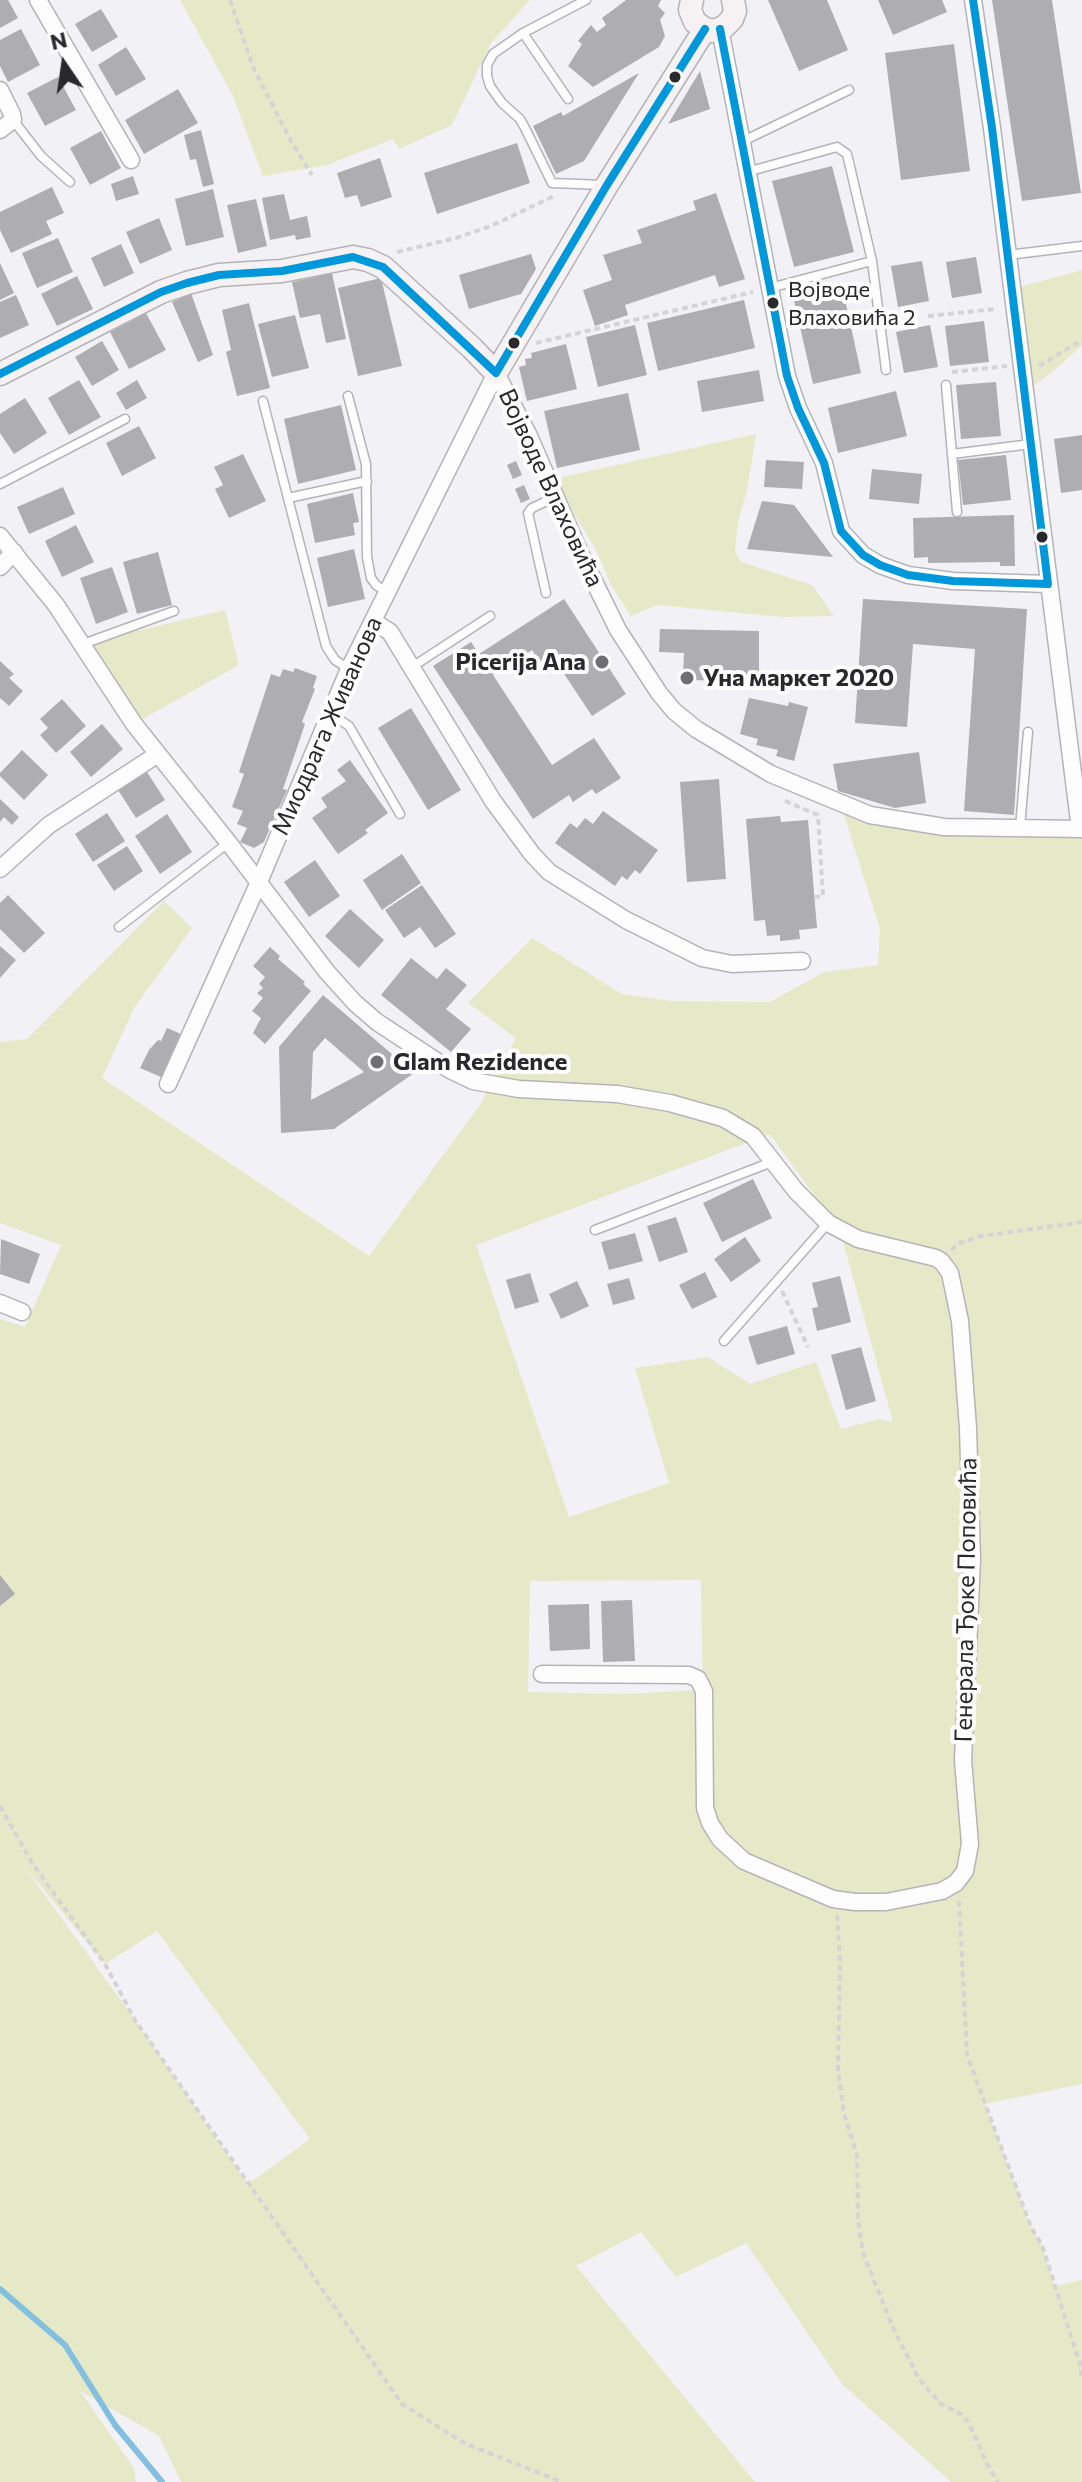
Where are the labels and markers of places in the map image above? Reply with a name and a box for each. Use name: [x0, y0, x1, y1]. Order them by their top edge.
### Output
unlabelled marker: [667, 69, 683, 85]
place label: Војводе Влаховића 2: [788, 277, 915, 328]
marker: Војводе Влаховића 2: [765, 295, 781, 311]
unlabelled marker: [506, 335, 522, 351]
unlabelled marker: [1034, 529, 1050, 545]
place label: Picerija Ana: [455, 648, 586, 676]
marker: Picerija Ana: [593, 653, 611, 671]
place label: Уна маркет 2020: [703, 664, 894, 692]
marker: Уна маркет 2020: [678, 669, 696, 687]
place label: Glam Rezidence: [393, 1048, 567, 1076]
marker: Glam Rezidence: [368, 1053, 386, 1071]

